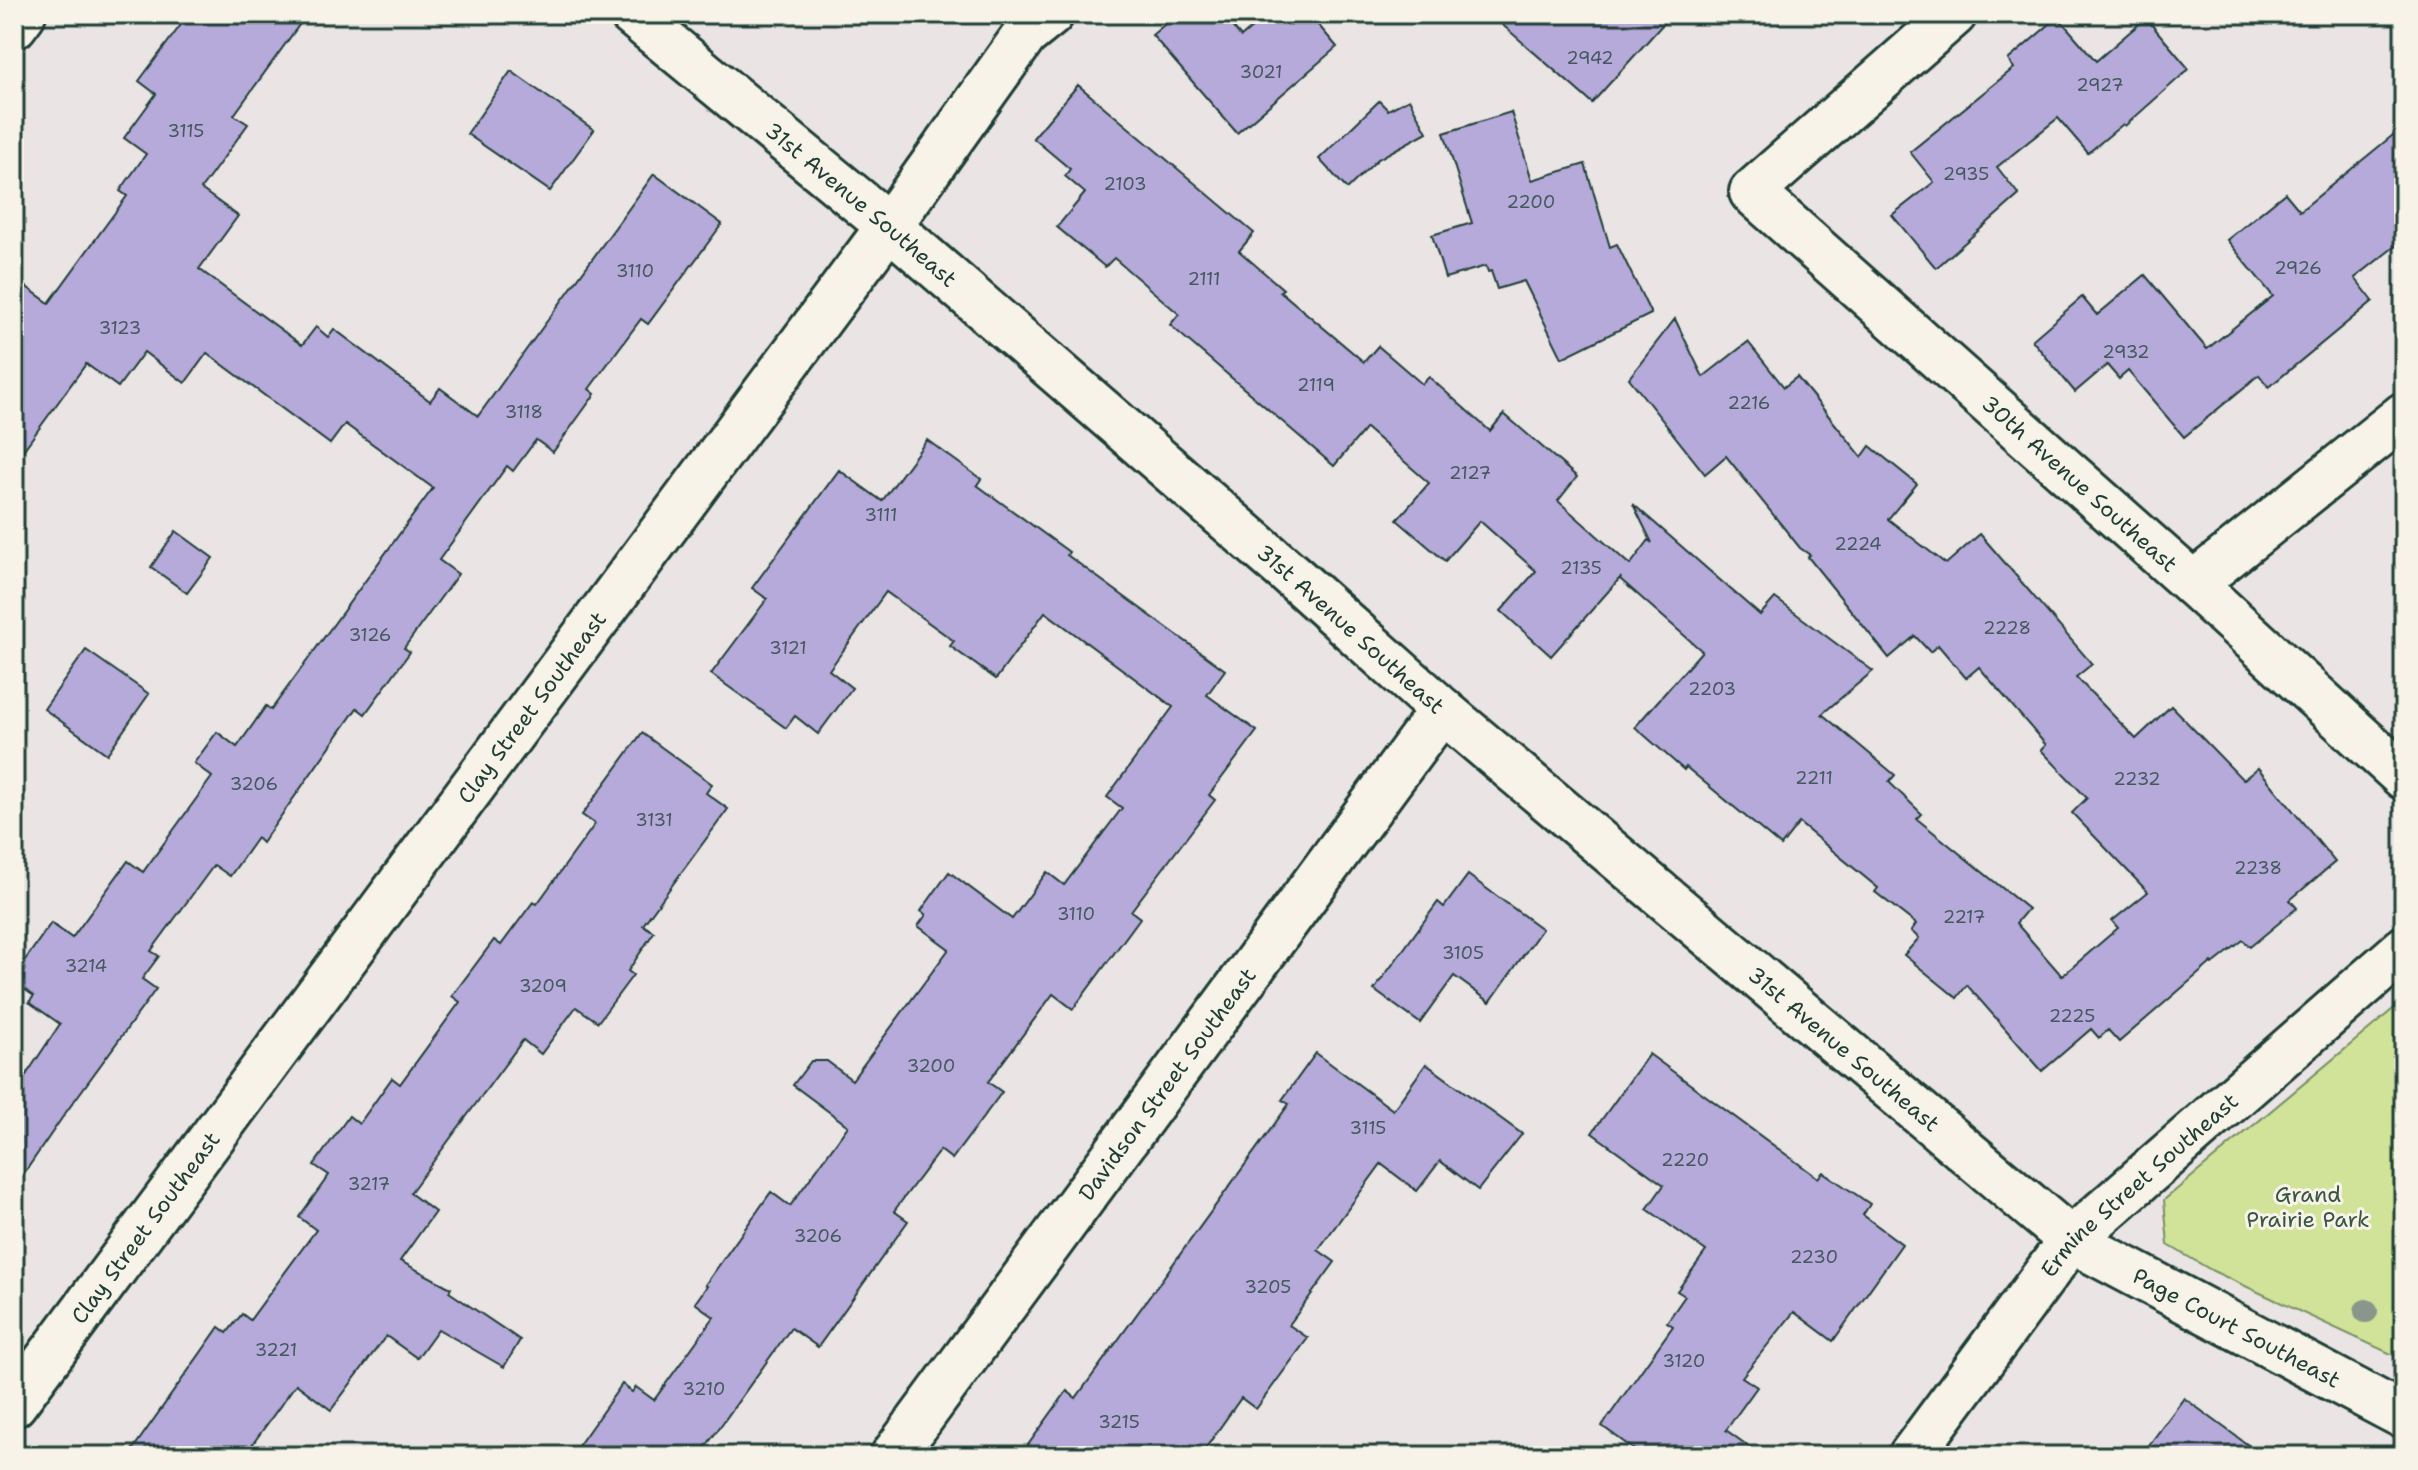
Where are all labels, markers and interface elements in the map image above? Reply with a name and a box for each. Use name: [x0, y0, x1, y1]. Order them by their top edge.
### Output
house number: 2942: [1566, 46, 1614, 70]
house number: 3021: [1240, 60, 1283, 84]
house number: 2927: [2076, 73, 2124, 97]
street label: 31st Avenue Southeast: [759, 116, 963, 294]
house number: 3115: [168, 119, 204, 143]
house number: 2935: [1943, 162, 1989, 186]
house number: 2103: [1103, 172, 1147, 196]
house number: 2200: [1507, 190, 1555, 214]
house number: 2926: [2274, 256, 2322, 280]
house number: 3110: [616, 259, 654, 283]
house number: 2111: [1187, 267, 1221, 291]
house number: 3123: [99, 316, 141, 340]
house number: 2932: [2102, 340, 2150, 364]
house number: 2119: [1297, 373, 1335, 397]
street label: 30th Avenue Southeast: [1976, 389, 2184, 579]
house number: 2216: [1728, 391, 1770, 415]
house number: 3118: [505, 400, 543, 424]
house number: 2127: [1449, 461, 1491, 485]
house number: 3111: [865, 503, 897, 527]
house number: 2224: [1834, 532, 1882, 556]
street label: 31st Avenue Southeast: [1251, 538, 1451, 720]
house number: 2135: [1560, 556, 1602, 580]
street label: Clay Street Southeast: [451, 606, 613, 809]
house number: 2228: [1983, 616, 2031, 640]
house number: 3126: [349, 623, 391, 647]
house number: 3121: [769, 636, 807, 660]
house number: 2203: [1688, 677, 1736, 701]
house number: 2211: [1795, 766, 1833, 790]
house number: 2232: [2113, 767, 2161, 791]
house number: 3206: [230, 772, 278, 796]
house number: 3131: [635, 808, 673, 832]
house number: 2238: [2234, 856, 2282, 880]
house number: 3110: [1057, 902, 1095, 926]
house number: 2217: [1943, 905, 1985, 929]
house number: 3105: [1442, 941, 1484, 965]
house number: 3214: [65, 954, 107, 978]
street label: 31st Avenue Southeast: [1742, 960, 1946, 1138]
street label: Davidson Street Southeast: [1072, 962, 1263, 1206]
house number: 3209: [519, 974, 567, 998]
house number: 2225: [2049, 1004, 2095, 1028]
house number: 3200: [907, 1054, 955, 1078]
street label: Ermine Street Southeast: [2034, 1087, 2244, 1283]
house number: 3115: [1350, 1116, 1386, 1140]
street label: Clay Street Southeast: [65, 1126, 226, 1330]
house number: 2220: [1661, 1148, 1709, 1172]
house number: 3217: [348, 1172, 390, 1196]
park label: Grand Prairie Park: [2246, 1180, 2370, 1234]
house number: 3206: [794, 1224, 842, 1248]
house number: 2230: [1790, 1245, 1838, 1269]
street label: Page Court Southeast: [2128, 1261, 2345, 1395]
house number: 3205: [1245, 1275, 1291, 1299]
house number: 3221: [255, 1338, 297, 1362]
house number: 3120: [1663, 1349, 1705, 1373]
house number: 3210: [683, 1377, 725, 1401]
house number: 3215: [1098, 1410, 1140, 1434]

